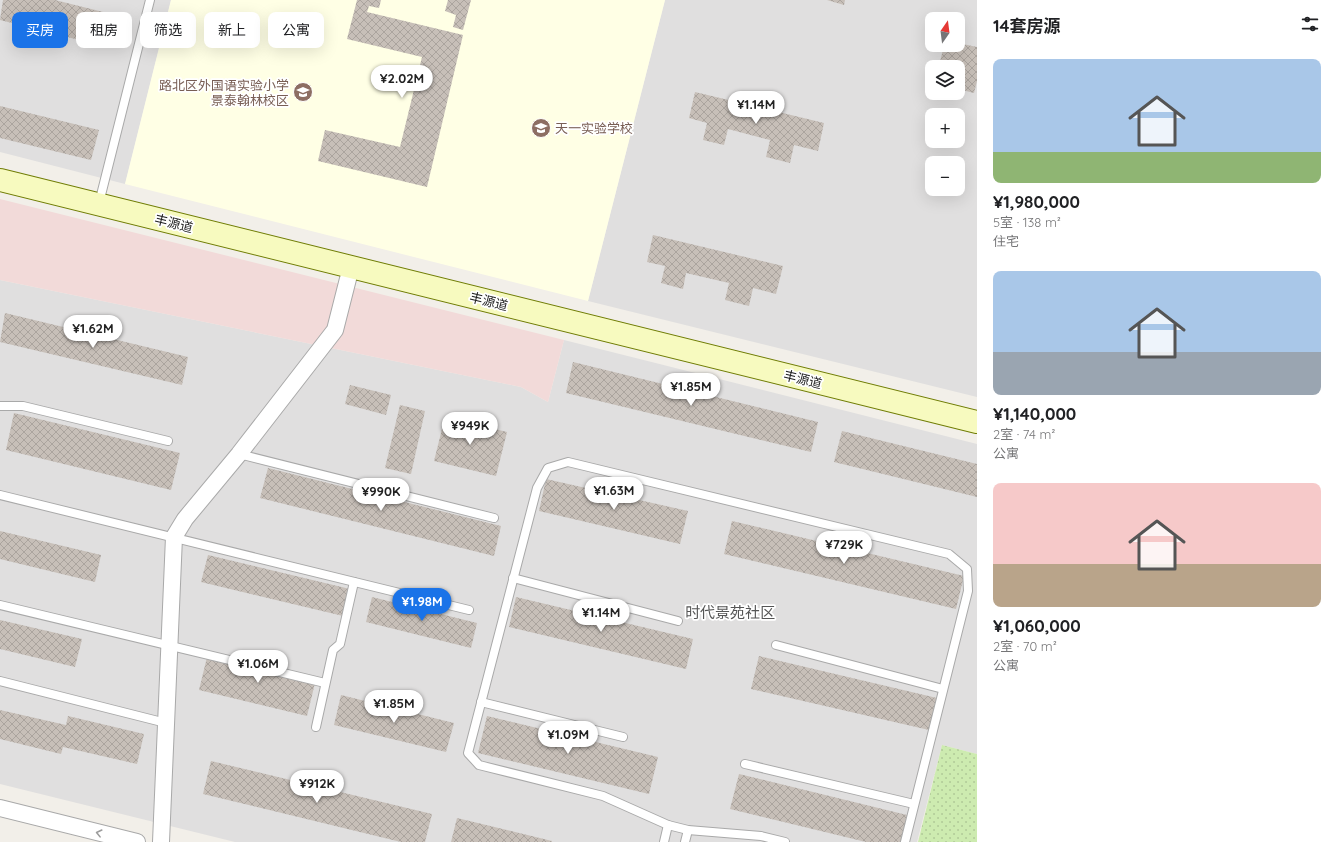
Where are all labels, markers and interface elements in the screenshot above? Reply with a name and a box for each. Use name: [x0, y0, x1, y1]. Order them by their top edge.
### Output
chip: 买房: [12, 12, 68, 48]
chip: 租房: [76, 12, 132, 48]
chip: 筛选: [140, 12, 196, 48]
chip: 新上: [204, 12, 260, 48]
chip: 公寓: [268, 12, 324, 48]
north arrow: [925, 12, 965, 52]
map controls: [925, 12, 965, 196]
icon: filters: [1299, 13, 1321, 35]
text: 14套房源: [993, 15, 1061, 36]
button: layers: [925, 60, 965, 100]
pin: ¥2.02M: [369, 65, 435, 99]
text: ¥2.02M: [380, 70, 424, 86]
place label: 路北区外国语实验小学 景泰翰林校区: [159, 77, 289, 108]
school or university icon: 路北区外国语实验小学 景泰翰林校区: [292, 81, 314, 103]
icon: home: [1121, 85, 1193, 157]
pin: ¥1.14M: [723, 91, 789, 125]
text: ¥1.14M: [737, 96, 775, 112]
button: +: [925, 108, 965, 148]
school or university icon: 天一实验学校: [530, 117, 552, 139]
place label: 天一实验学校: [555, 120, 633, 136]
button: −: [925, 156, 965, 196]
text: ¥1,980,000: [993, 191, 1080, 212]
street label: 丰源道: [153, 211, 195, 235]
text: 5室 · 138 m²: [993, 214, 1061, 230]
text: 住宅: [993, 233, 1019, 249]
street label: 丰源道: [468, 289, 510, 313]
icon: home: [1121, 297, 1193, 369]
pin: ¥1.62M: [60, 315, 126, 349]
text: ¥1.62M: [72, 320, 114, 336]
street label: 丰源道: [782, 367, 824, 391]
pin: ¥1.85M: [658, 373, 724, 407]
text: ¥1.85M: [670, 378, 712, 394]
text: ¥1,140,000: [993, 403, 1076, 424]
pin: ¥949K: [442, 412, 498, 446]
text: ¥949K: [451, 417, 489, 433]
text: 2室 · 74 m²: [993, 426, 1055, 442]
text: 公寓: [993, 445, 1019, 461]
pin: ¥1.63M: [581, 477, 647, 511]
pin: ¥990K: [353, 478, 409, 512]
text: ¥1.63M: [594, 482, 634, 498]
text: ¥990K: [361, 483, 401, 499]
icon: home: [1121, 509, 1193, 581]
pin: ¥729K: [816, 531, 872, 565]
text: ¥729K: [825, 536, 863, 552]
pin: ¥1.98M: [389, 588, 455, 622]
text: ¥1.98M: [401, 593, 443, 609]
pin: ¥1.14M: [568, 599, 634, 633]
district label: 时代景苑社区: [685, 603, 775, 622]
text: ¥1.14M: [582, 604, 620, 620]
text: ¥1,060,000: [993, 615, 1081, 636]
text: 2室 · 70 m²: [993, 638, 1057, 654]
pin: ¥1.06M: [225, 650, 291, 684]
text: ¥1.06M: [237, 655, 279, 671]
text: 公寓: [993, 657, 1019, 673]
pin: ¥1.85M: [361, 690, 427, 724]
text: ¥1.85M: [373, 695, 415, 711]
pin: ¥1.09M: [535, 721, 601, 755]
text: ¥1.09M: [547, 726, 589, 742]
pin: ¥912K: [289, 770, 345, 804]
text: ¥912K: [299, 775, 335, 791]
one-way arrow: [96, 829, 102, 837]

